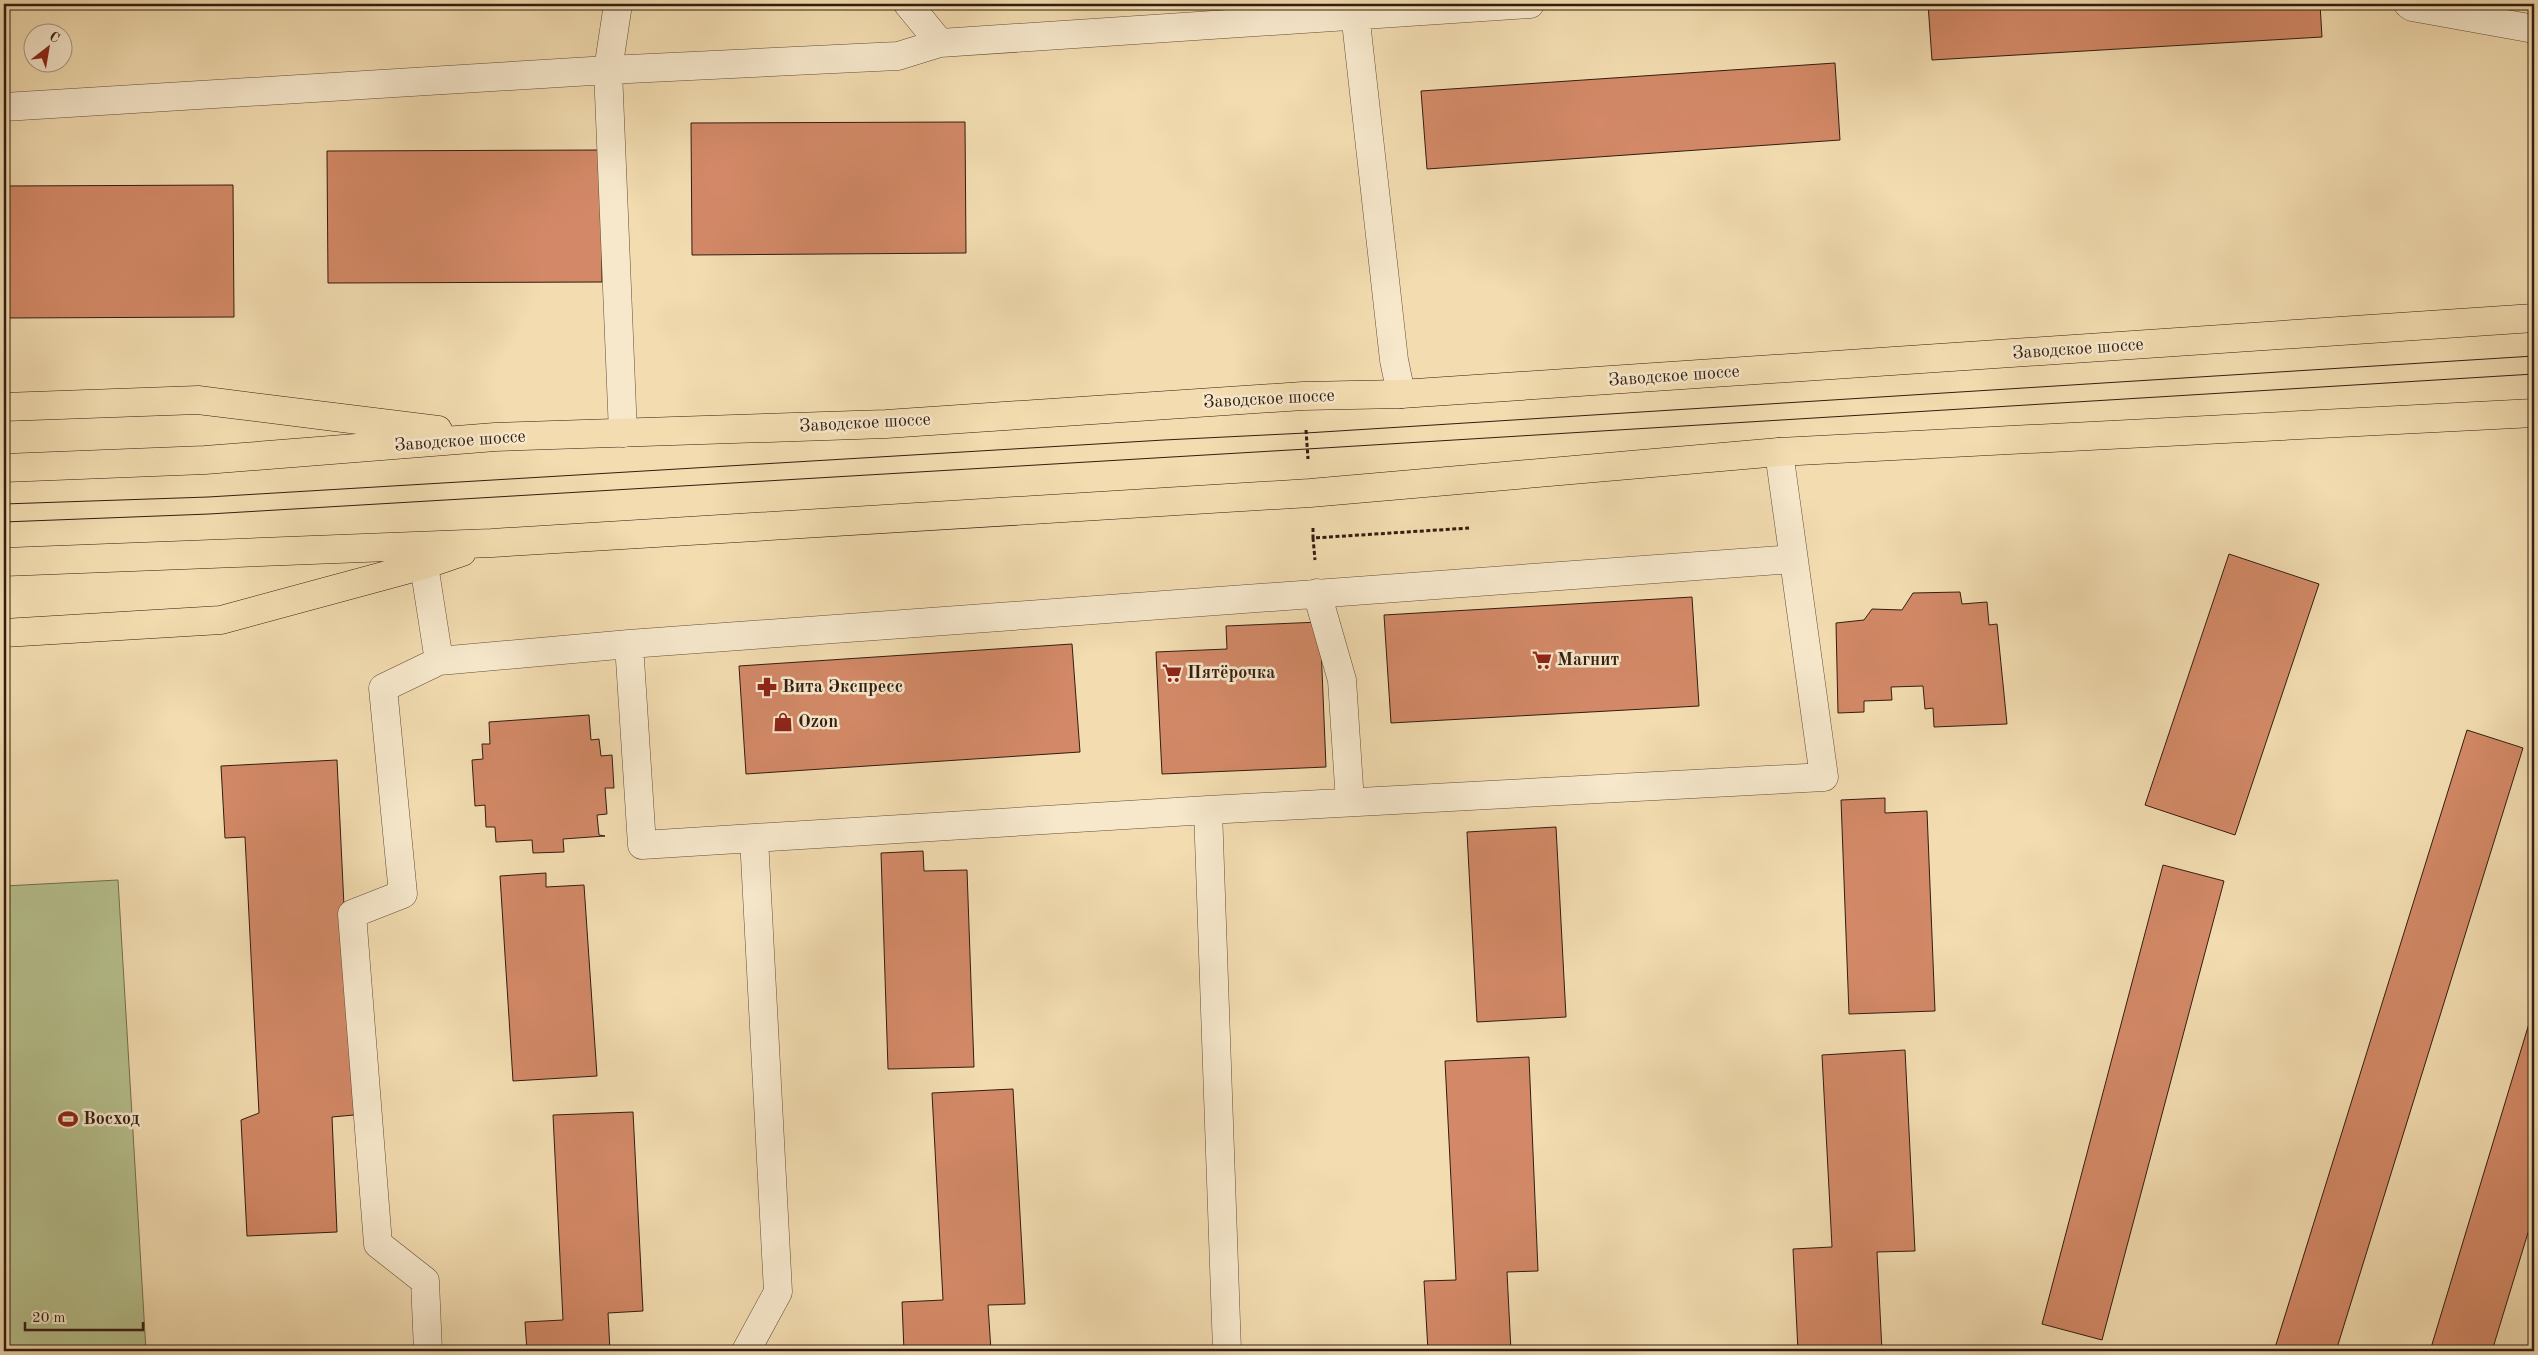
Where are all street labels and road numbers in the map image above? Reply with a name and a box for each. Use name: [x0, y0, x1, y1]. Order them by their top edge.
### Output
street label: Заводское шоссе: [2012, 335, 2144, 363]
street label: Заводское шоссе: [1608, 362, 1740, 390]
street label: Заводское шоссе: [1203, 387, 1335, 411]
street label: Заводское шоссе: [799, 411, 931, 435]
street label: Заводское шоссе: [394, 427, 526, 455]

